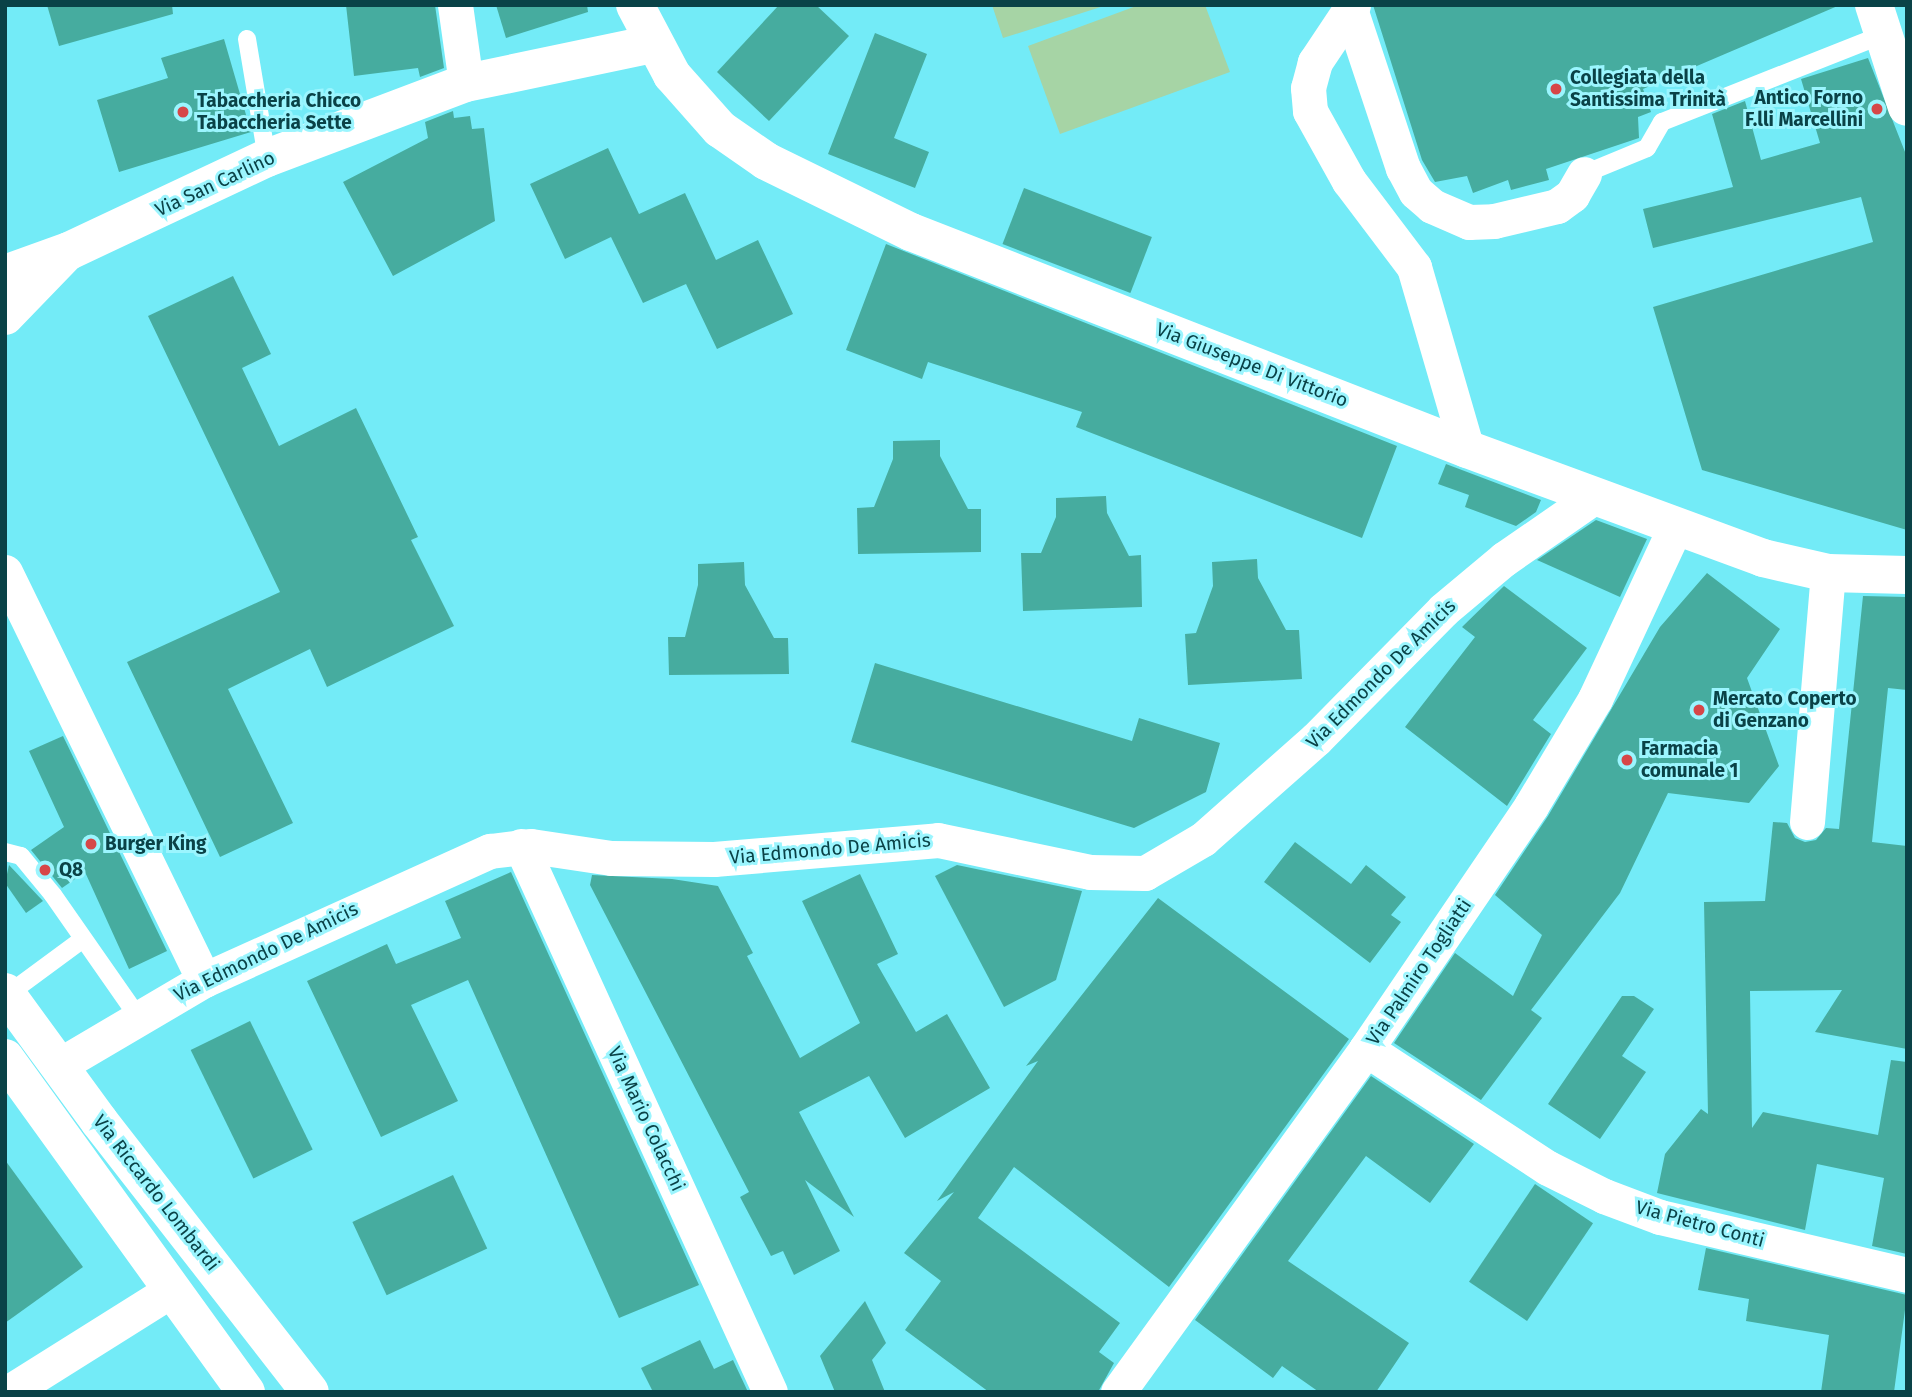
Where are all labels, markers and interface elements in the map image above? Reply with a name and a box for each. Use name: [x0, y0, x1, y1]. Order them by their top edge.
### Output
place label: Collegiata della Santissima Trinità: [1570, 67, 1726, 111]
marker: Collegiata della Santissima Trinità: [1548, 81, 1564, 97]
place label: Antico Forno F.lli Marcellini: [1745, 87, 1863, 131]
place label: Tabaccheria Chicco Tabaccheria Sette: [197, 90, 361, 134]
marker: Antico Forno F.lli Marcellini: [1869, 101, 1885, 117]
marker: Tabaccheria Chicco Tabaccheria Sette: [175, 104, 191, 120]
street label: Via San Carlino: [152, 146, 278, 222]
street label: Via Giuseppe Di Vittorio: [1153, 318, 1351, 412]
street label: Via Edmondo De Amicis: [1302, 595, 1460, 753]
place label: Mercato Coperto di Genzano: [1713, 688, 1857, 732]
marker: Mercato Coperto di Genzano: [1691, 702, 1707, 718]
place label: Farmacia comunale 1: [1641, 738, 1738, 782]
marker: Farmacia comunale 1: [1619, 752, 1635, 768]
street label: Via Edmondo De Amicis: [728, 829, 932, 869]
place label: Burger King: [105, 833, 206, 855]
marker: Burger King: [83, 836, 99, 852]
place label: Q8: [59, 859, 83, 881]
marker: Q8: [37, 862, 53, 878]
street label: Via Palmiro Togliatti: [1362, 894, 1476, 1050]
street label: Via Edmondo De Amicis: [170, 897, 362, 1007]
street label: Via Mario Colacchi: [603, 1043, 689, 1195]
street label: Via Riccardo Lombardi: [88, 1110, 224, 1276]
street label: Via Pietro Conti: [1633, 1196, 1767, 1252]

